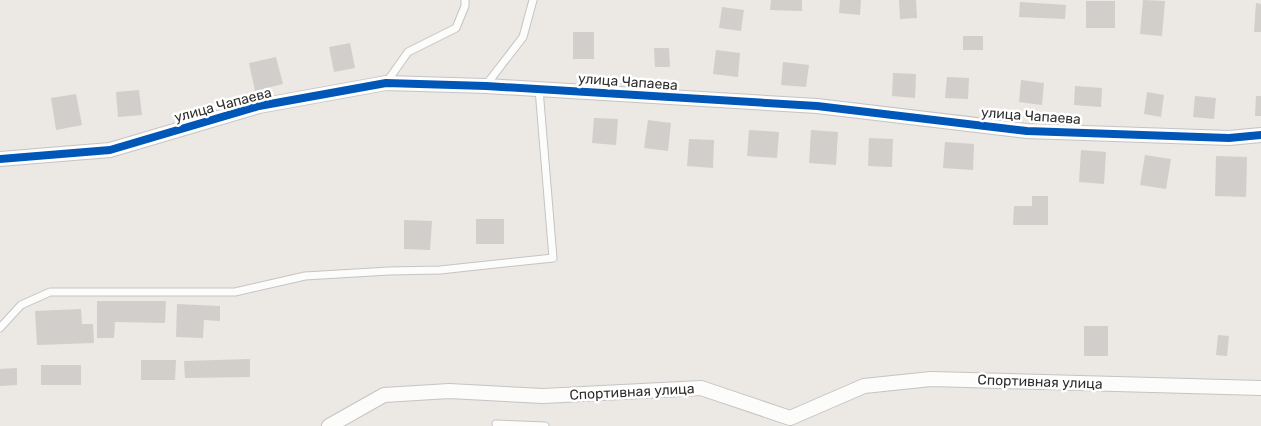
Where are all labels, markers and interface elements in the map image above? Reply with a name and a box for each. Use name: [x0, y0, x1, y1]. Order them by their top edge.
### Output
street label: улица Чапаева: [578, 70, 678, 94]
street label: улица Чапаева: [172, 84, 274, 126]
street label: улица Чапаева: [981, 104, 1081, 128]
street label: Спортивная улица: [977, 371, 1103, 393]
street label: Спортивная улица: [569, 380, 695, 404]

